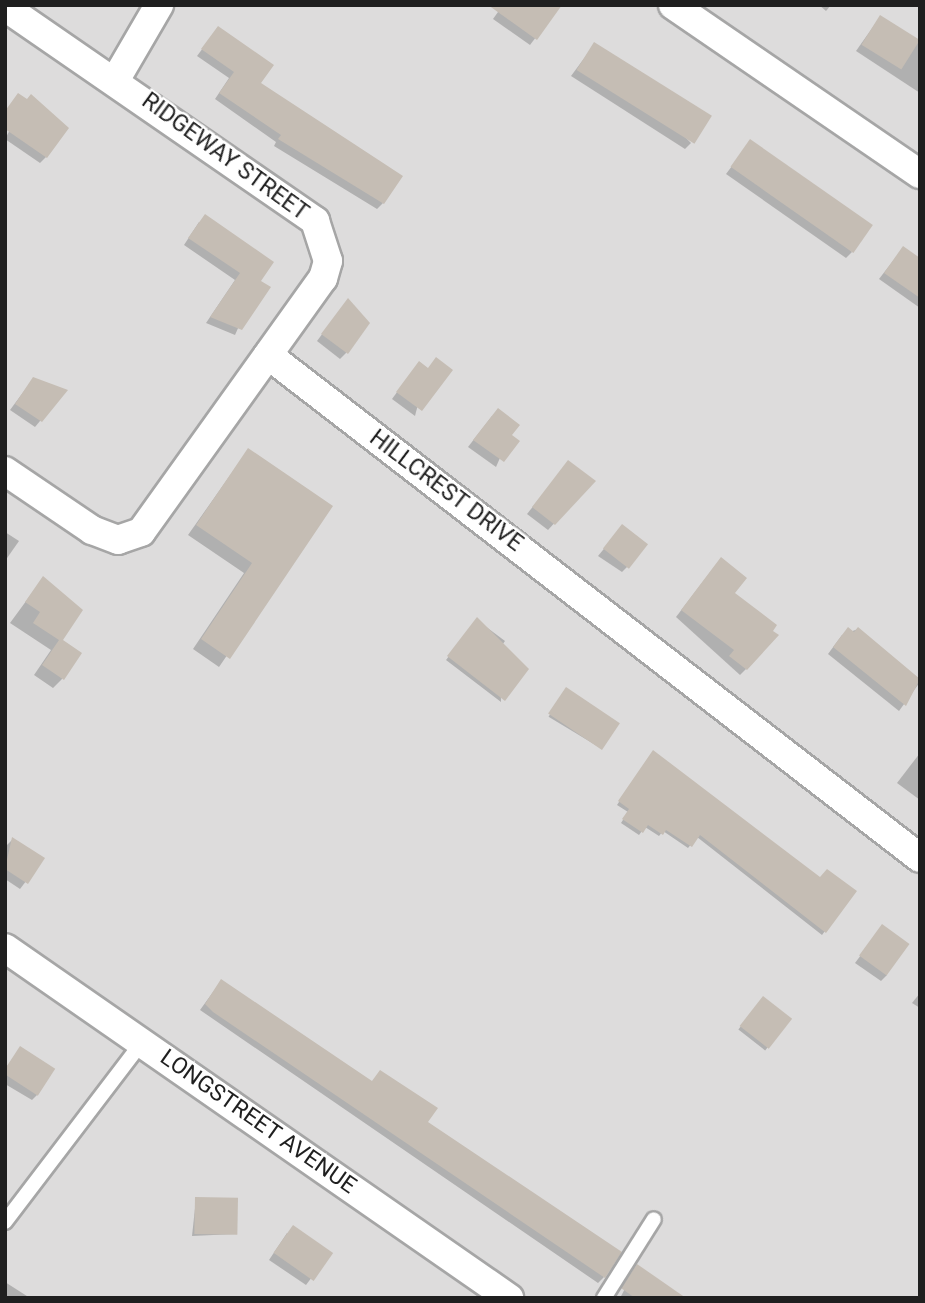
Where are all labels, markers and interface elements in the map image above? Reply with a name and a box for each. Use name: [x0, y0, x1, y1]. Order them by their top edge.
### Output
street label: RIDGEWAY STREET: [136, 87, 314, 227]
street label: HILLCREST DRIVE: [364, 424, 528, 558]
street label: LONGSTREET AVENUE: [155, 1044, 361, 1200]

